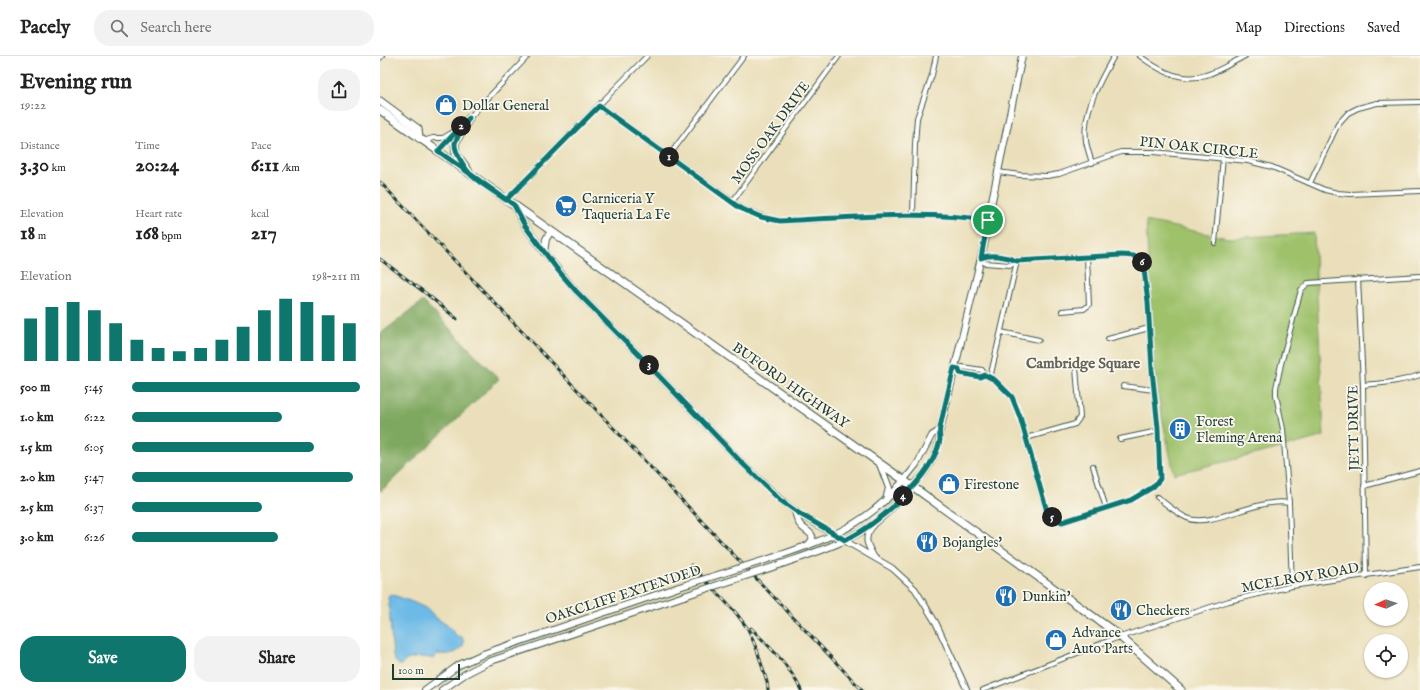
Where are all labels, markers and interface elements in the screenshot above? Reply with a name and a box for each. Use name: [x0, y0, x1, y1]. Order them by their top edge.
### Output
search box: [94, 10, 374, 46]
text: Pacely: [20, 16, 70, 40]
icon: search: [108, 17, 130, 39]
text: Search here: [140, 18, 212, 37]
text: Map: [1235, 19, 1262, 37]
text: Directions: [1284, 19, 1345, 37]
text: Saved: [1367, 19, 1400, 37]
text: Evening run: [20, 68, 132, 96]
button: share: [318, 69, 360, 111]
street label: MOSS OAK DRIVE: [728, 78, 814, 187]
shop icon: Dollar General: [433, 92, 459, 118]
text: 19:22: [20, 97, 46, 114]
place label: Dollar General: [462, 97, 549, 115]
pin: 2: [451, 116, 471, 136]
text: 2: [458, 119, 464, 133]
street label: PIN OAK CIRCLE: [1139, 133, 1259, 163]
text: Distance: [20, 139, 60, 153]
text: Time: [135, 139, 160, 153]
text: Pace: [251, 139, 271, 153]
pin: 1: [659, 147, 679, 167]
text: 1: [667, 150, 671, 164]
text: 3.30: [20, 153, 49, 178]
text: 20:24: [135, 153, 179, 178]
text: 6:11: [251, 153, 279, 178]
text: km: [49, 161, 66, 175]
text: /km: [279, 161, 300, 175]
place label: Carniceria Y Taqueria La Fe: [582, 190, 671, 224]
supermarket icon: Carniceria Y Taqueria La Fe: [553, 193, 579, 219]
pin: [971, 203, 1005, 237]
text: Elevation: [20, 207, 64, 221]
text: Heart rate: [135, 207, 182, 221]
text: kcal: [251, 207, 269, 221]
icon: arrive: [977, 209, 999, 231]
text: 18: [20, 221, 35, 246]
text: 168: [135, 221, 159, 246]
text: 217: [251, 221, 277, 246]
text: m: [35, 229, 46, 243]
text: bpm: [159, 229, 182, 243]
pin: 6: [1132, 252, 1152, 272]
text: 6: [1140, 255, 1144, 269]
text: Elevation: [20, 268, 72, 285]
text: 198–211 m: [311, 268, 360, 285]
street label: BUFORD HIGHWAY: [729, 339, 854, 434]
district label: Cambridge Square: [1026, 354, 1140, 373]
pin: 3: [639, 355, 659, 375]
text: 3: [647, 358, 651, 372]
text: 500 m: [20, 379, 50, 396]
text: 5:45: [84, 379, 103, 396]
street label: JETT DRIVE: [1344, 385, 1364, 473]
text: 1.0 km: [20, 409, 54, 426]
text: 6:22: [84, 409, 105, 426]
place label: Forest Fleming Arena: [1196, 413, 1283, 447]
building icon: Forest Fleming Arena: [1167, 416, 1193, 442]
text: 1.5 km: [20, 439, 52, 456]
text: 6:05: [84, 439, 104, 456]
text: 2.0 km: [20, 469, 55, 486]
text: 5:47: [84, 469, 104, 486]
shop icon: Firestone: [936, 471, 962, 497]
place label: Firestone: [964, 476, 1020, 494]
pin: 4: [893, 486, 913, 506]
text: 4: [900, 489, 906, 503]
text: 2.5 km: [20, 499, 53, 516]
text: 6:37: [84, 499, 104, 516]
pin: 5: [1042, 507, 1062, 527]
text: 5: [1050, 510, 1054, 524]
text: 3.0 km: [20, 529, 54, 546]
text: 6:26: [84, 529, 105, 546]
restaurant icon: Bojangles': [914, 529, 940, 555]
place label: Bojangles': [942, 534, 1002, 552]
street label: MCELROY ROAD: [1240, 559, 1360, 597]
street label: OAKCLIFF EXTENDED: [543, 561, 703, 629]
north arrow: [1364, 582, 1408, 626]
map controls: [1364, 582, 1408, 678]
restaurant icon: Dunkin': [993, 583, 1019, 609]
place label: Dunkin': [1022, 588, 1071, 606]
restaurant icon: Checkers: [1108, 597, 1134, 623]
place label: Checkers: [1136, 602, 1190, 620]
place label: Advance Auto Parts: [1071, 624, 1133, 658]
shop icon: Advance Auto Parts: [1043, 627, 1069, 653]
button: locate: [1364, 634, 1408, 678]
button: Save: [20, 636, 186, 682]
button: Share: [194, 636, 360, 682]
scale bar: [392, 662, 460, 681]
text: 100 m: [398, 664, 424, 678]

